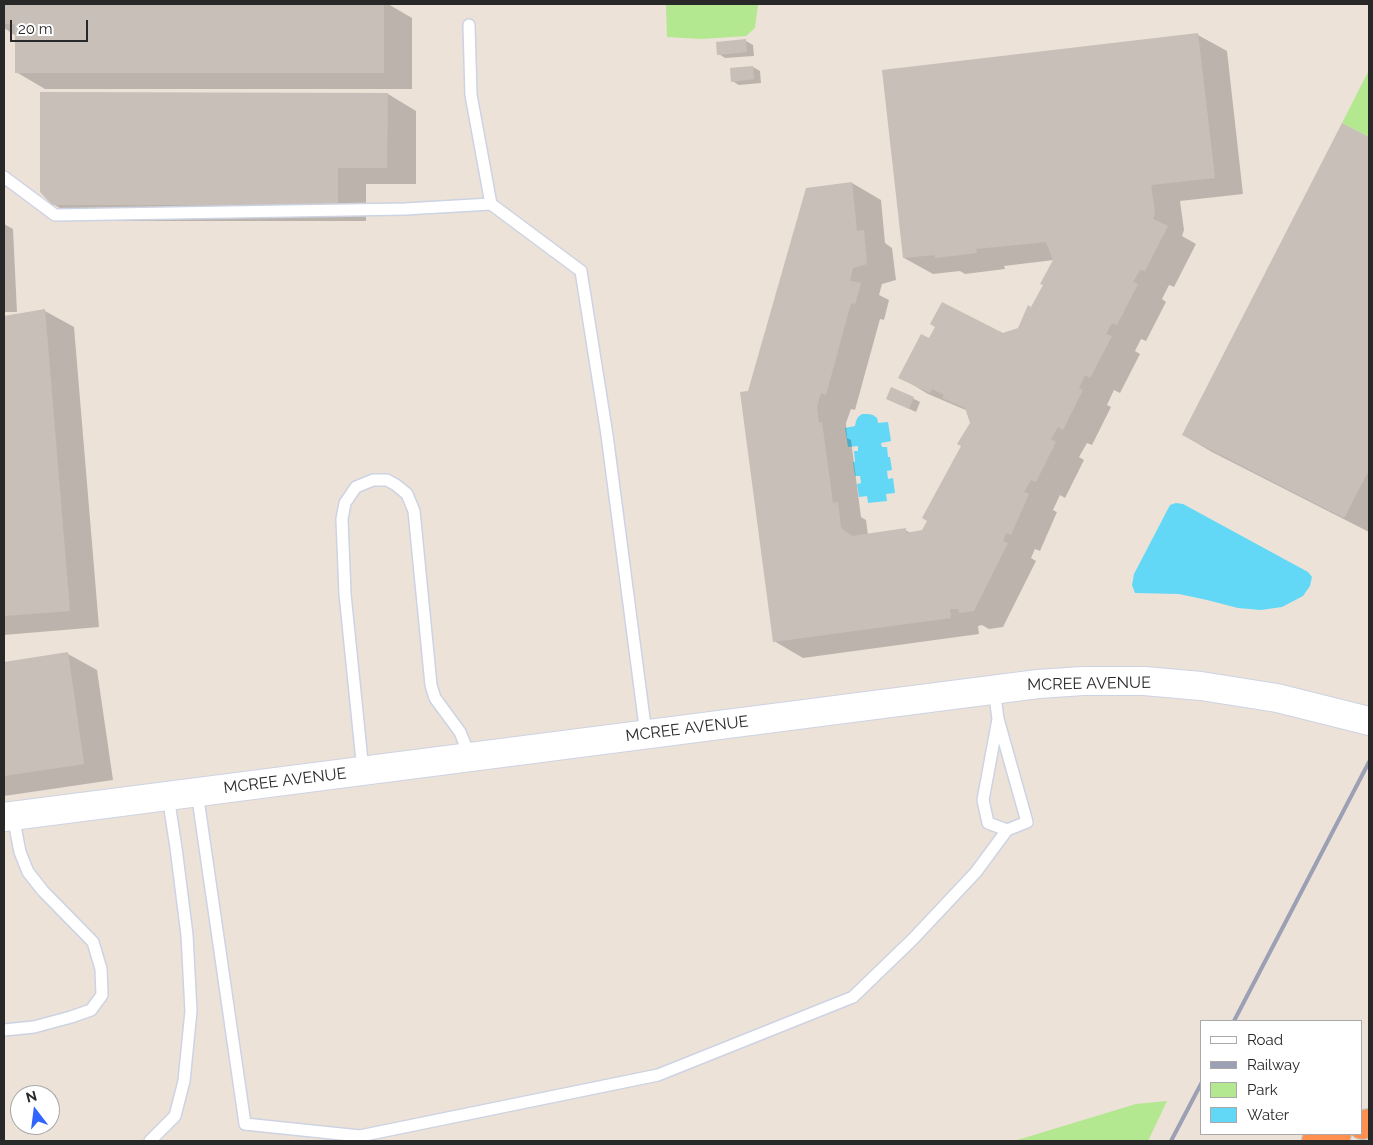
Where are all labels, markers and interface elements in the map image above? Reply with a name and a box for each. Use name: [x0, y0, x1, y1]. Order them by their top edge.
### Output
scale bar: [12, 10, 90, 42]
text: 20 m: [18, 20, 53, 38]
street label: MCREE AVENUE: [1027, 673, 1151, 695]
street label: MCREE AVENUE: [624, 712, 750, 746]
street label: MCREE AVENUE: [222, 764, 348, 798]
legend: [1200, 1020, 1363, 1135]
text: Road: [1247, 1031, 1283, 1049]
text: Railway: [1247, 1056, 1300, 1074]
text: Park: [1247, 1081, 1278, 1099]
north arrow: [10, 1085, 60, 1135]
text: N: [24, 1087, 39, 1106]
text: Water: [1247, 1106, 1289, 1124]

